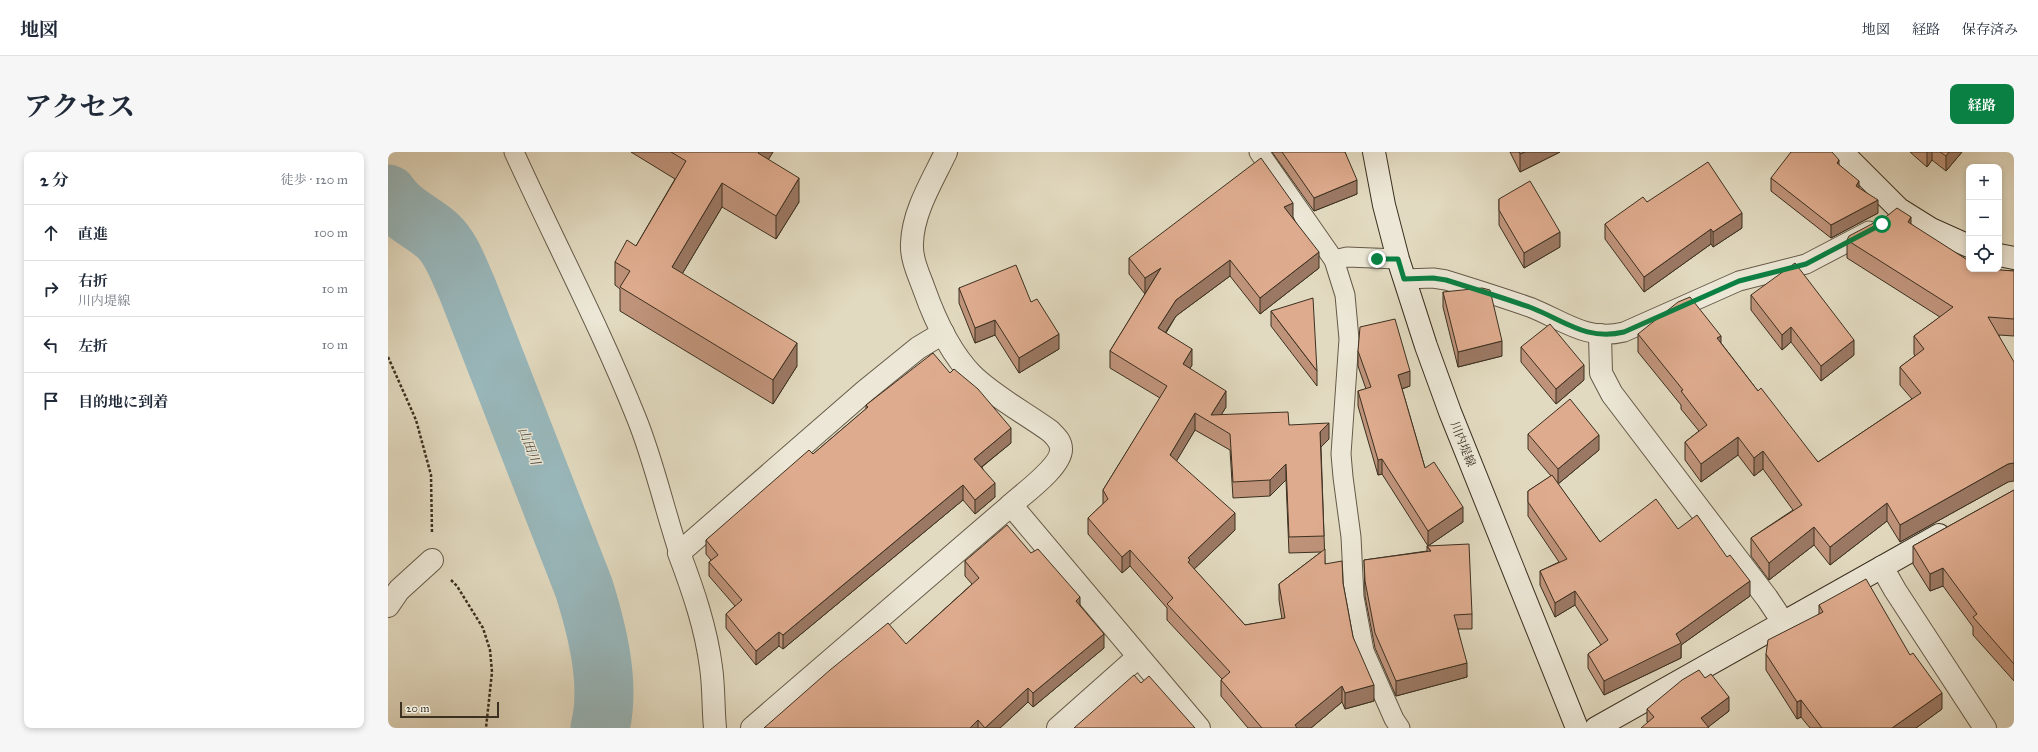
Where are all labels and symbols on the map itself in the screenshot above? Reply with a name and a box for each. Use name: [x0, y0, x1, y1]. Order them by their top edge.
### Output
route start: [1873, 215, 1891, 233]
route end: [1368, 250, 1386, 268]
street label: 川内堤線: [1448, 419, 1478, 469]
water label: 山田川: [515, 425, 544, 469]
scale bar: [400, 700, 499, 719]

